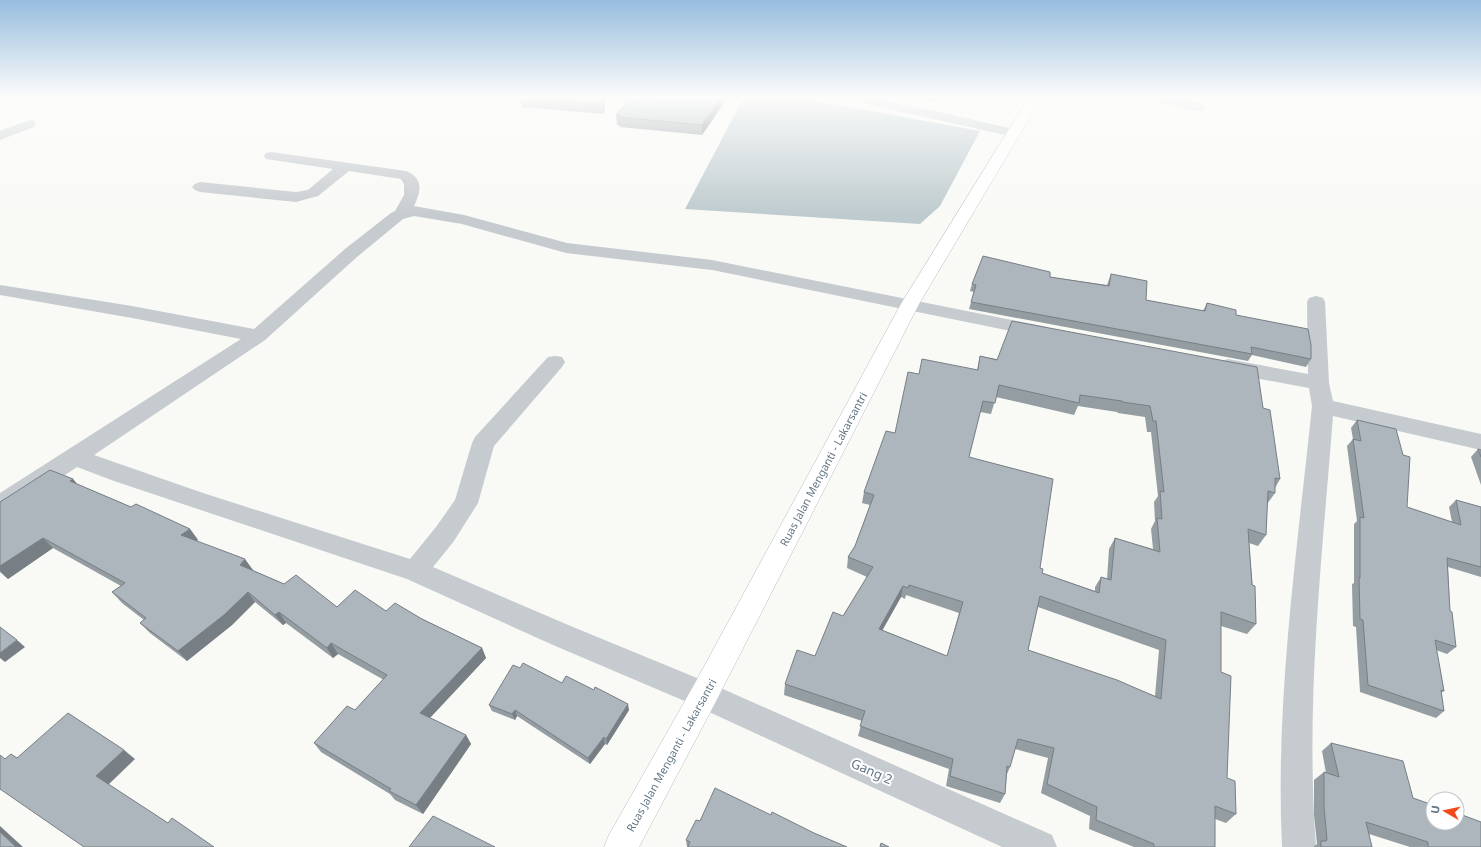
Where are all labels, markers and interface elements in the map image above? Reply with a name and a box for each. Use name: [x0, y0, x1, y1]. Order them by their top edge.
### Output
street label: Ruas Jalan Menganti - Lakarsantri: [776, 389, 870, 549]
street label: Ruas Jalan Menganti - Lakarsantri: [623, 676, 719, 834]
street label: Gang 2: [848, 754, 896, 788]
north arrow: [1425, 791, 1465, 831]
text: U: [1427, 804, 1443, 815]

